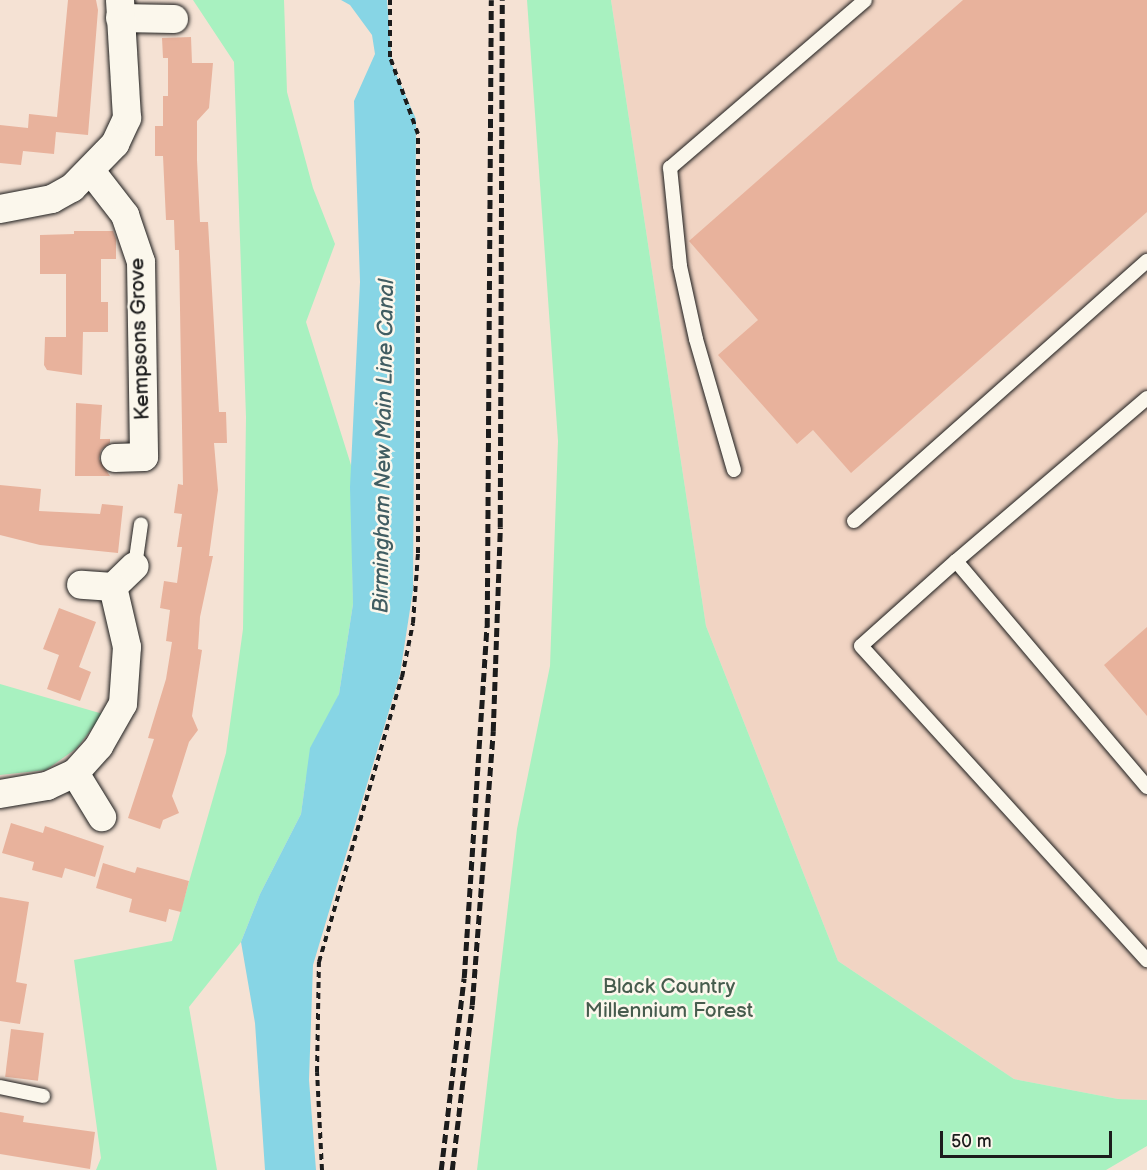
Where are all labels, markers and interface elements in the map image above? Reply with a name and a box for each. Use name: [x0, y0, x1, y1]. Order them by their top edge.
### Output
street label: Kempsons Grove: [125, 257, 155, 421]
water label: Birmingham New Main Line Canal: [368, 279, 400, 613]
park label: Black Country Millennium Forest: [585, 974, 753, 1024]
scale bar: [943, 1119, 1116, 1157]
text: 50 m: [951, 1131, 992, 1152]

